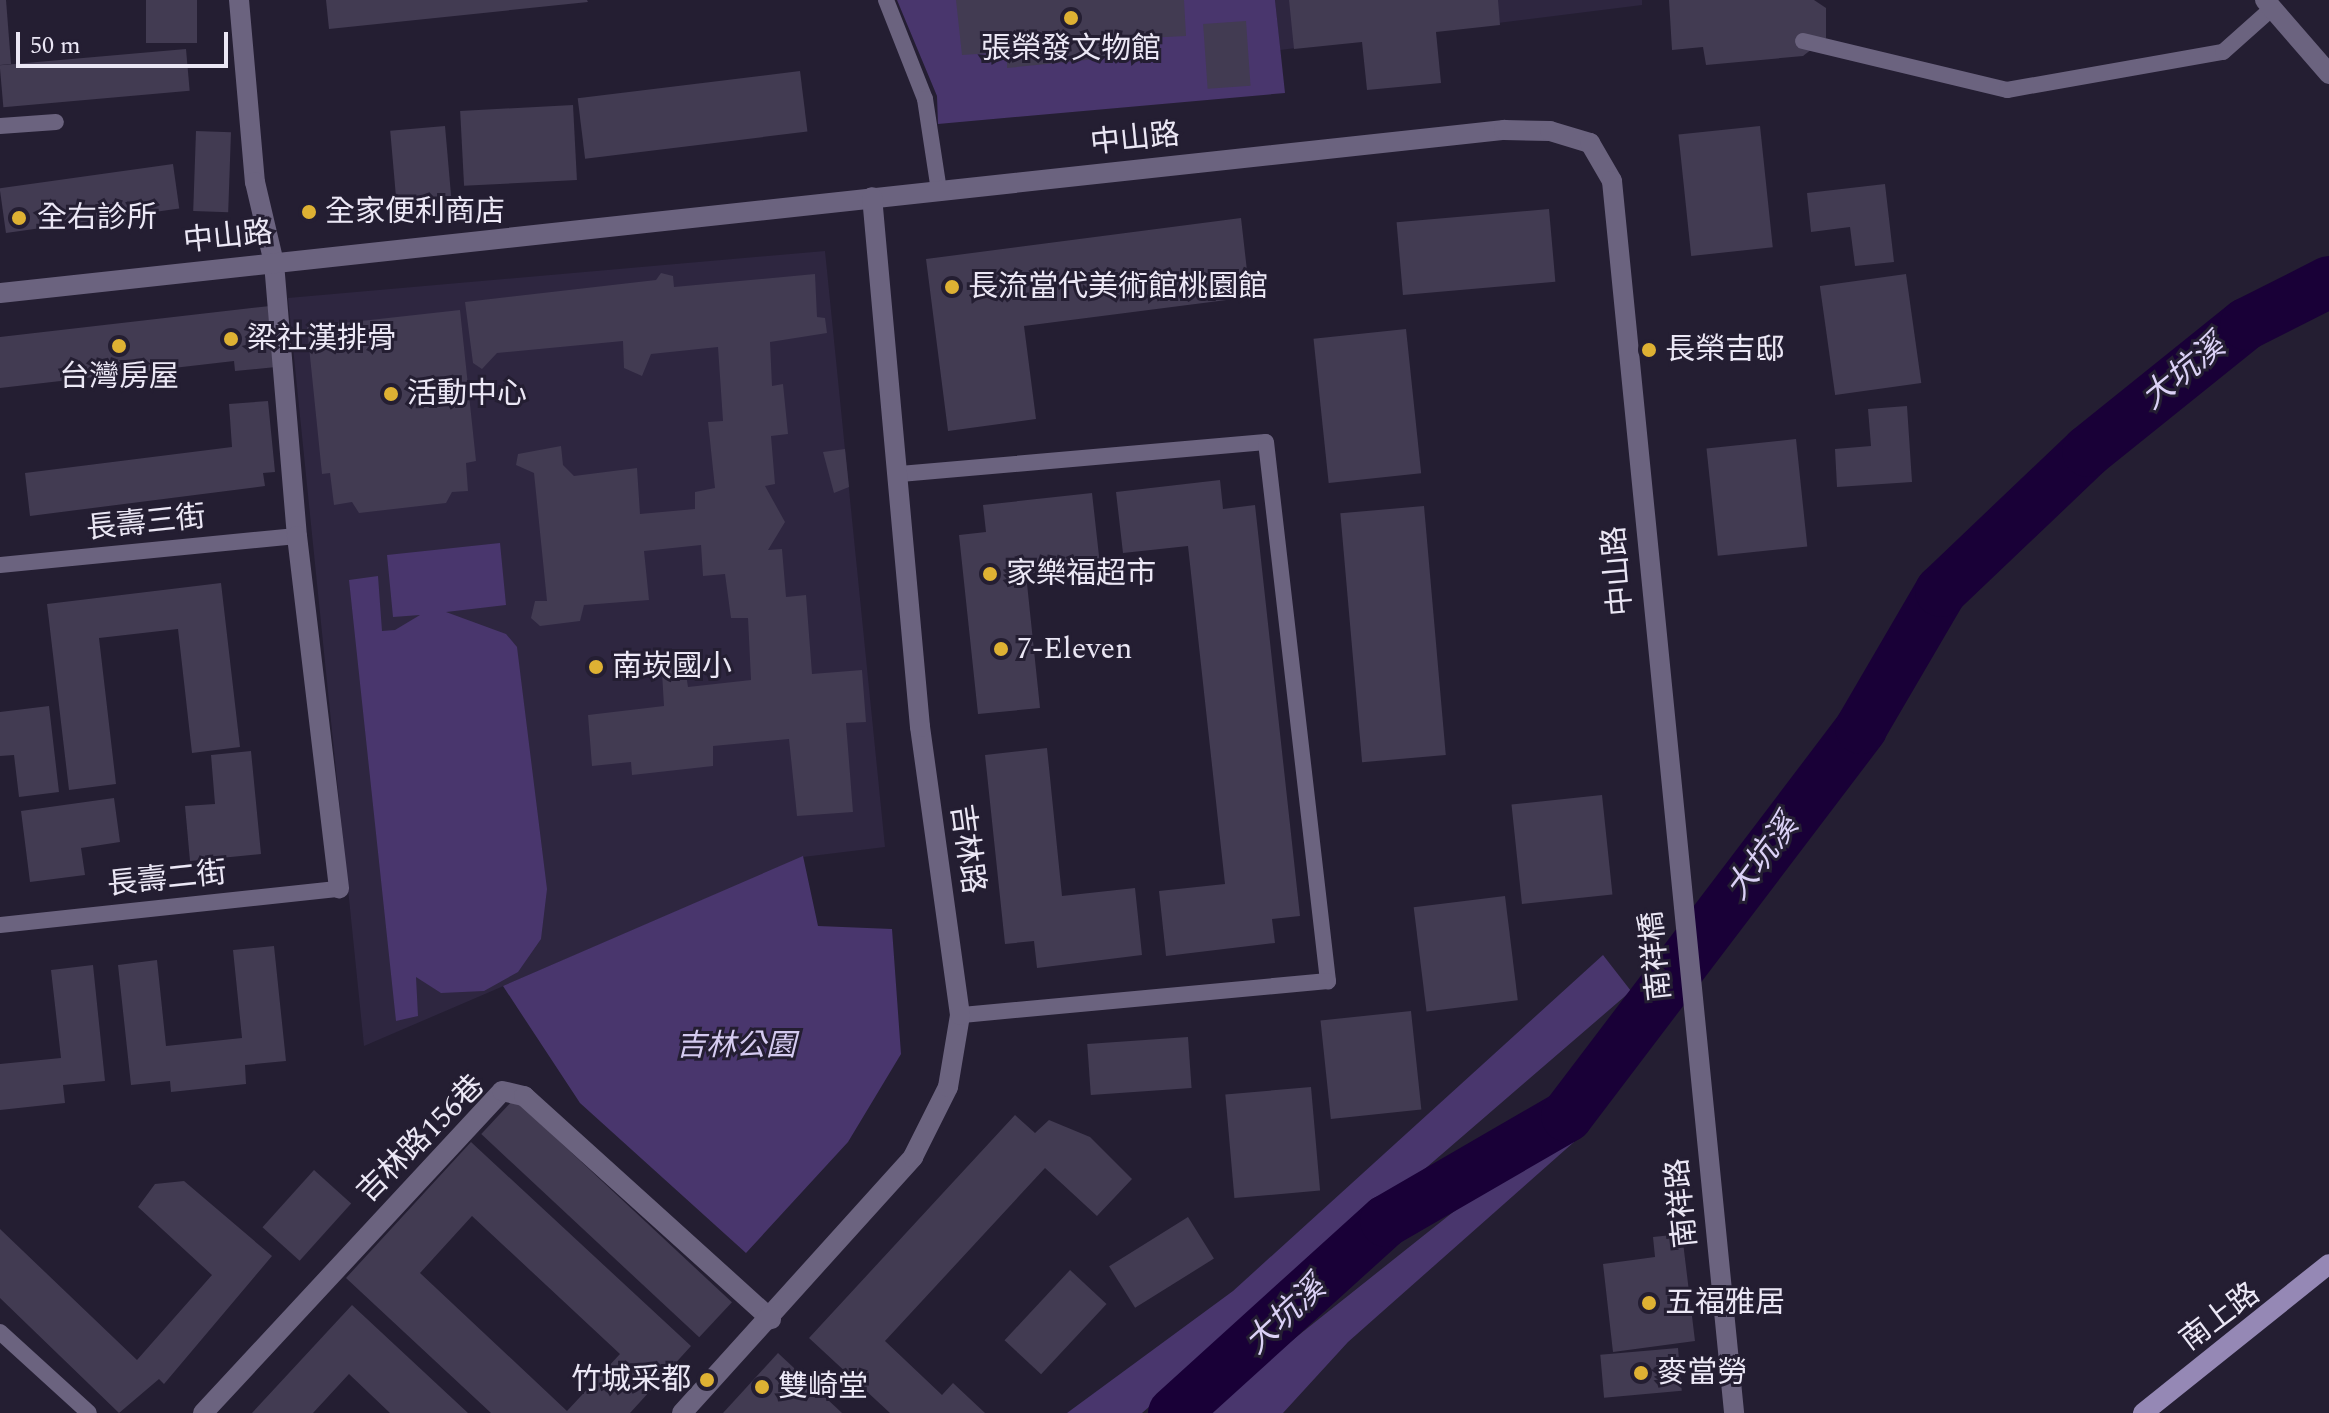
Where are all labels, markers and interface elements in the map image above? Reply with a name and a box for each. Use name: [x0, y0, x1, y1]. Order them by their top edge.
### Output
marker: 張榮發文物館: [1062, 9, 1080, 27]
scale bar: [20, 16, 232, 66]
text: 50 m: [30, 28, 81, 64]
place label: 張榮發文物館: [981, 31, 1161, 67]
street label: 中山路: [1088, 116, 1182, 162]
place label: 全家便利商店: [325, 194, 505, 230]
place label: 全右診所: [37, 200, 157, 236]
marker: 全家便利商店: [300, 203, 318, 221]
marker: 全右診所: [8, 207, 30, 229]
street label: 中山路: [181, 214, 275, 260]
place label: 長流當代美術館桃園館: [968, 269, 1268, 305]
marker: 長流當代美術館桃園館: [943, 278, 961, 296]
place label: 梁社漢排骨: [247, 321, 397, 357]
water label: 大坑溪: [2135, 328, 2233, 418]
marker: 梁社漢排骨: [222, 330, 240, 348]
place label: 長榮吉邸: [1665, 332, 1785, 368]
marker: 台灣房屋: [110, 337, 128, 355]
marker: 長榮吉邸: [1640, 341, 1658, 359]
place label: 台灣房屋: [59, 359, 179, 395]
place label: 活動中心: [407, 376, 527, 412]
marker: 活動中心: [382, 385, 400, 403]
street label: 長壽三街: [84, 499, 208, 547]
street label: 中山路: [1596, 525, 1640, 617]
place label: 家樂福超市: [1006, 556, 1156, 592]
marker: 家樂福超市: [981, 565, 999, 583]
place label: 7-Eleven: [1017, 631, 1133, 667]
marker: 7-Eleven: [992, 640, 1010, 658]
place label: 南崁國小: [612, 649, 732, 685]
marker: 南崁國小: [587, 658, 605, 676]
street label: 吉林路: [943, 802, 991, 896]
water label: 大坑溪: [1719, 808, 1807, 908]
street label: 長壽二街: [105, 855, 229, 903]
street label: 南祥橋: [1633, 909, 1679, 1003]
park label: 吉林公園: [676, 1028, 796, 1064]
street label: 吉林路156巷: [350, 1068, 492, 1210]
street label: 南祥路: [1659, 1156, 1705, 1250]
water label: 大坑溪: [1238, 1269, 1334, 1363]
street label: 南上路: [2173, 1276, 2267, 1358]
place label: 五福雅居: [1665, 1285, 1785, 1321]
marker: 五福雅居: [1640, 1294, 1658, 1312]
place label: 麥當勞: [1657, 1355, 1747, 1391]
place label: 竹城采都: [571, 1362, 691, 1398]
marker: 麥當勞: [1632, 1364, 1650, 1382]
place label: 雙崎堂: [778, 1369, 868, 1405]
marker: 竹城采都: [698, 1371, 716, 1389]
marker: 雙崎堂: [753, 1378, 771, 1396]

